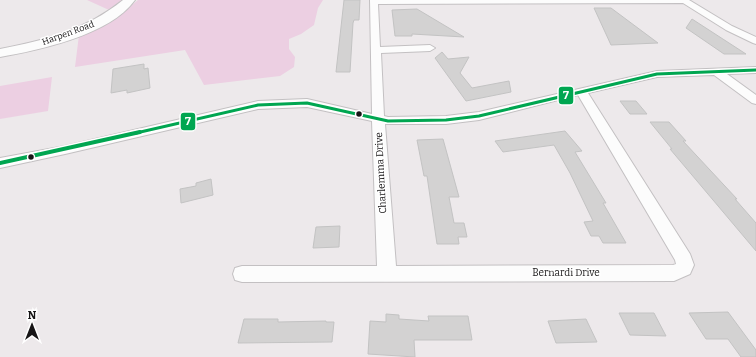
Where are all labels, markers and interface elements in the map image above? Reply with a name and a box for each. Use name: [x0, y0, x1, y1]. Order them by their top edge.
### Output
street label: Harpen Road: [41, 19, 96, 47]
line badge: 7: [558, 86, 574, 105]
text: 7: [563, 89, 569, 102]
unlabelled marker: [354, 109, 364, 119]
line badge: 7: [180, 112, 196, 131]
text: 7: [185, 115, 191, 128]
street label: Charlemma Drive: [373, 132, 389, 214]
unlabelled marker: [26, 152, 36, 162]
street label: Bernardi Drive: [532, 267, 600, 279]
north arrow: [12, 305, 52, 345]
text: N: [28, 309, 37, 322]

